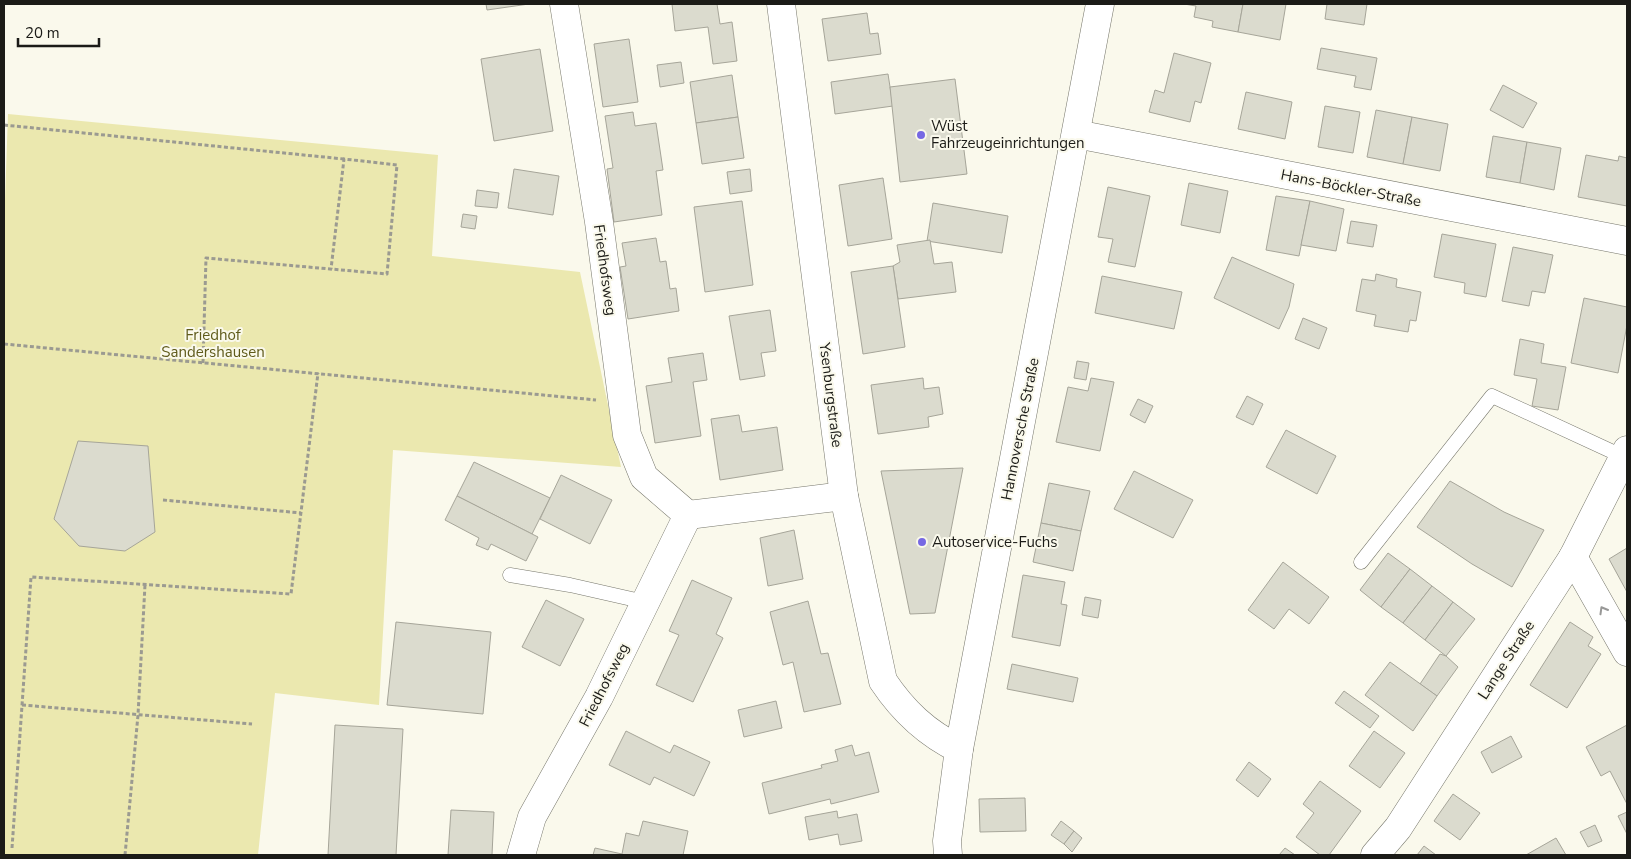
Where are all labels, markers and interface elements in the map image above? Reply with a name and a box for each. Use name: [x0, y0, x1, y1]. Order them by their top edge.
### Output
scale bar: [18, 15, 99, 47]
text: 20 m: [25, 23, 60, 43]
place label: Wüst Fahrzeugeinrichtungen: [931, 116, 1085, 153]
marker: Wüst Fahrzeugeinrichtungen: [915, 129, 927, 141]
street label: Hans-Böckler-Straße: [1279, 165, 1423, 211]
street label: Friedhofsweg: [589, 223, 621, 317]
park label: Friedhof Sandershausen: [161, 325, 265, 362]
street label: Ysenburgstraße: [815, 340, 847, 449]
street label: Hannoversche Straße: [996, 356, 1044, 502]
place label: Autoservice-Fuchs: [932, 532, 1058, 552]
marker: Autoservice-Fuchs: [916, 536, 928, 548]
one-way arrow: [1599, 606, 1609, 615]
street label: Lange Straße: [1473, 617, 1539, 703]
street label: Friedhofsweg: [574, 640, 634, 730]

